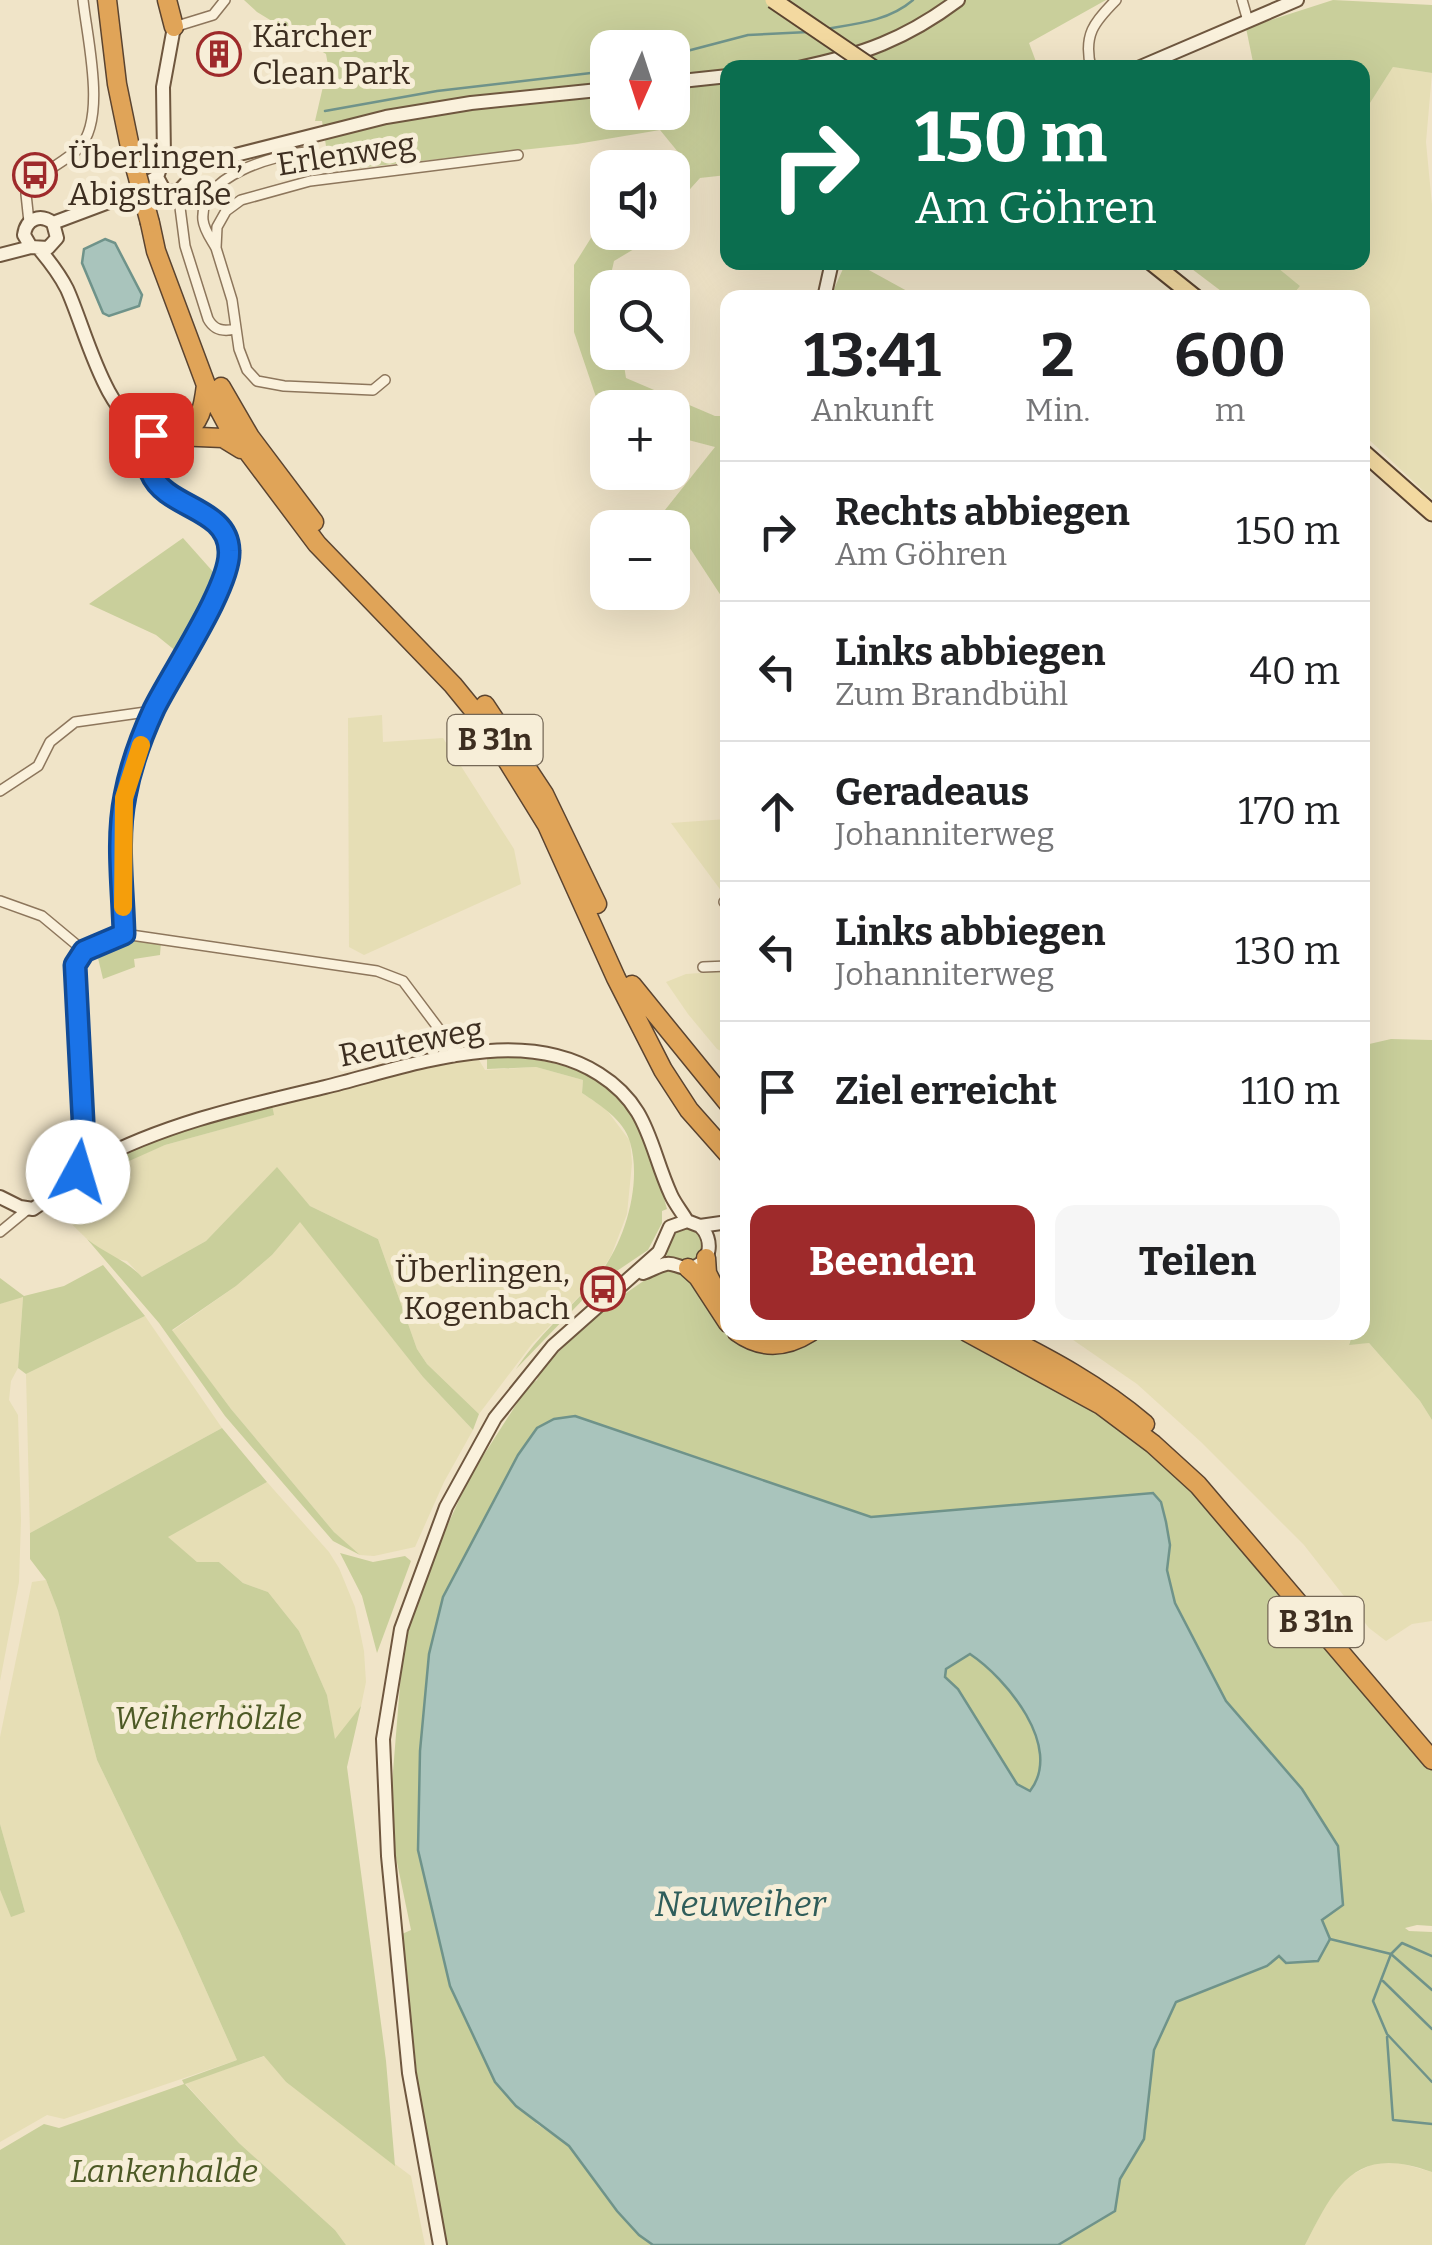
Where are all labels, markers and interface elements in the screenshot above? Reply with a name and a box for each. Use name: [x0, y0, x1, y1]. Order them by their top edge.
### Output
place label: Kärcher Clean Park: [252, 17, 410, 92]
north arrow: [590, 30, 690, 130]
map controls: [590, 30, 690, 610]
building icon: Kärcher Clean Park: [196, 31, 242, 77]
text: 150 m: [915, 96, 1107, 180]
icon: right: [750, 100, 880, 230]
street label: Erlenweg: [274, 124, 418, 184]
place label: Überlingen, Abigstraße: [68, 138, 243, 213]
button: sound: [590, 150, 690, 250]
bus stop icon: Überlingen, Abigstraße: [12, 152, 58, 198]
text: Am Göhren: [915, 181, 1157, 235]
button: search: [590, 270, 690, 370]
text: 13:41: [804, 320, 941, 392]
text: 2: [1041, 320, 1075, 392]
text: 600: [1174, 320, 1286, 392]
button: +: [590, 390, 690, 490]
text: Ankunft: [811, 391, 934, 429]
text: Min.: [1025, 391, 1090, 429]
text: m: [1215, 391, 1245, 429]
pin: [109, 393, 194, 478]
icon: arrive: [124, 408, 179, 463]
text: Rechts abbiegen: [835, 489, 1130, 535]
icon: right: [750, 504, 805, 559]
text: 150 m: [1236, 508, 1340, 554]
button: −: [590, 510, 690, 610]
text: Am Göhren: [835, 535, 1007, 573]
text: Links abbiegen: [835, 629, 1105, 675]
icon: left: [750, 644, 805, 699]
text: 40 m: [1250, 648, 1340, 694]
text: Zum Brandbühl: [835, 675, 1068, 713]
road number: B 31n: [448, 715, 542, 765]
text: Geradeaus: [835, 769, 1029, 815]
icon: ahead: [750, 784, 805, 839]
text: 170 m: [1238, 788, 1340, 834]
text: Johanniterweg: [835, 815, 1054, 853]
text: Links abbiegen: [835, 909, 1105, 955]
icon: left: [750, 924, 805, 979]
text: 130 m: [1235, 928, 1340, 974]
text: Johanniterweg: [835, 955, 1054, 993]
street label: Reuteweg: [336, 1009, 486, 1075]
icon: arrive: [750, 1064, 805, 1119]
text: Ziel erreicht: [835, 1068, 1057, 1114]
text: 110 m: [1241, 1068, 1340, 1114]
position arrow: [26, 1120, 130, 1224]
button: Beenden: [750, 1205, 1035, 1320]
button: Teilen: [1055, 1205, 1340, 1320]
place label: Überlingen, Kogenbach: [395, 1252, 570, 1327]
bus stop icon: Überlingen, Kogenbach: [580, 1266, 626, 1312]
road number: B 31n: [1268, 1597, 1364, 1647]
park label: Weiherhölzle: [114, 1699, 302, 1737]
water label: Neuweiher: [654, 1883, 827, 1925]
park label: Lankenhalde: [70, 2152, 258, 2190]

